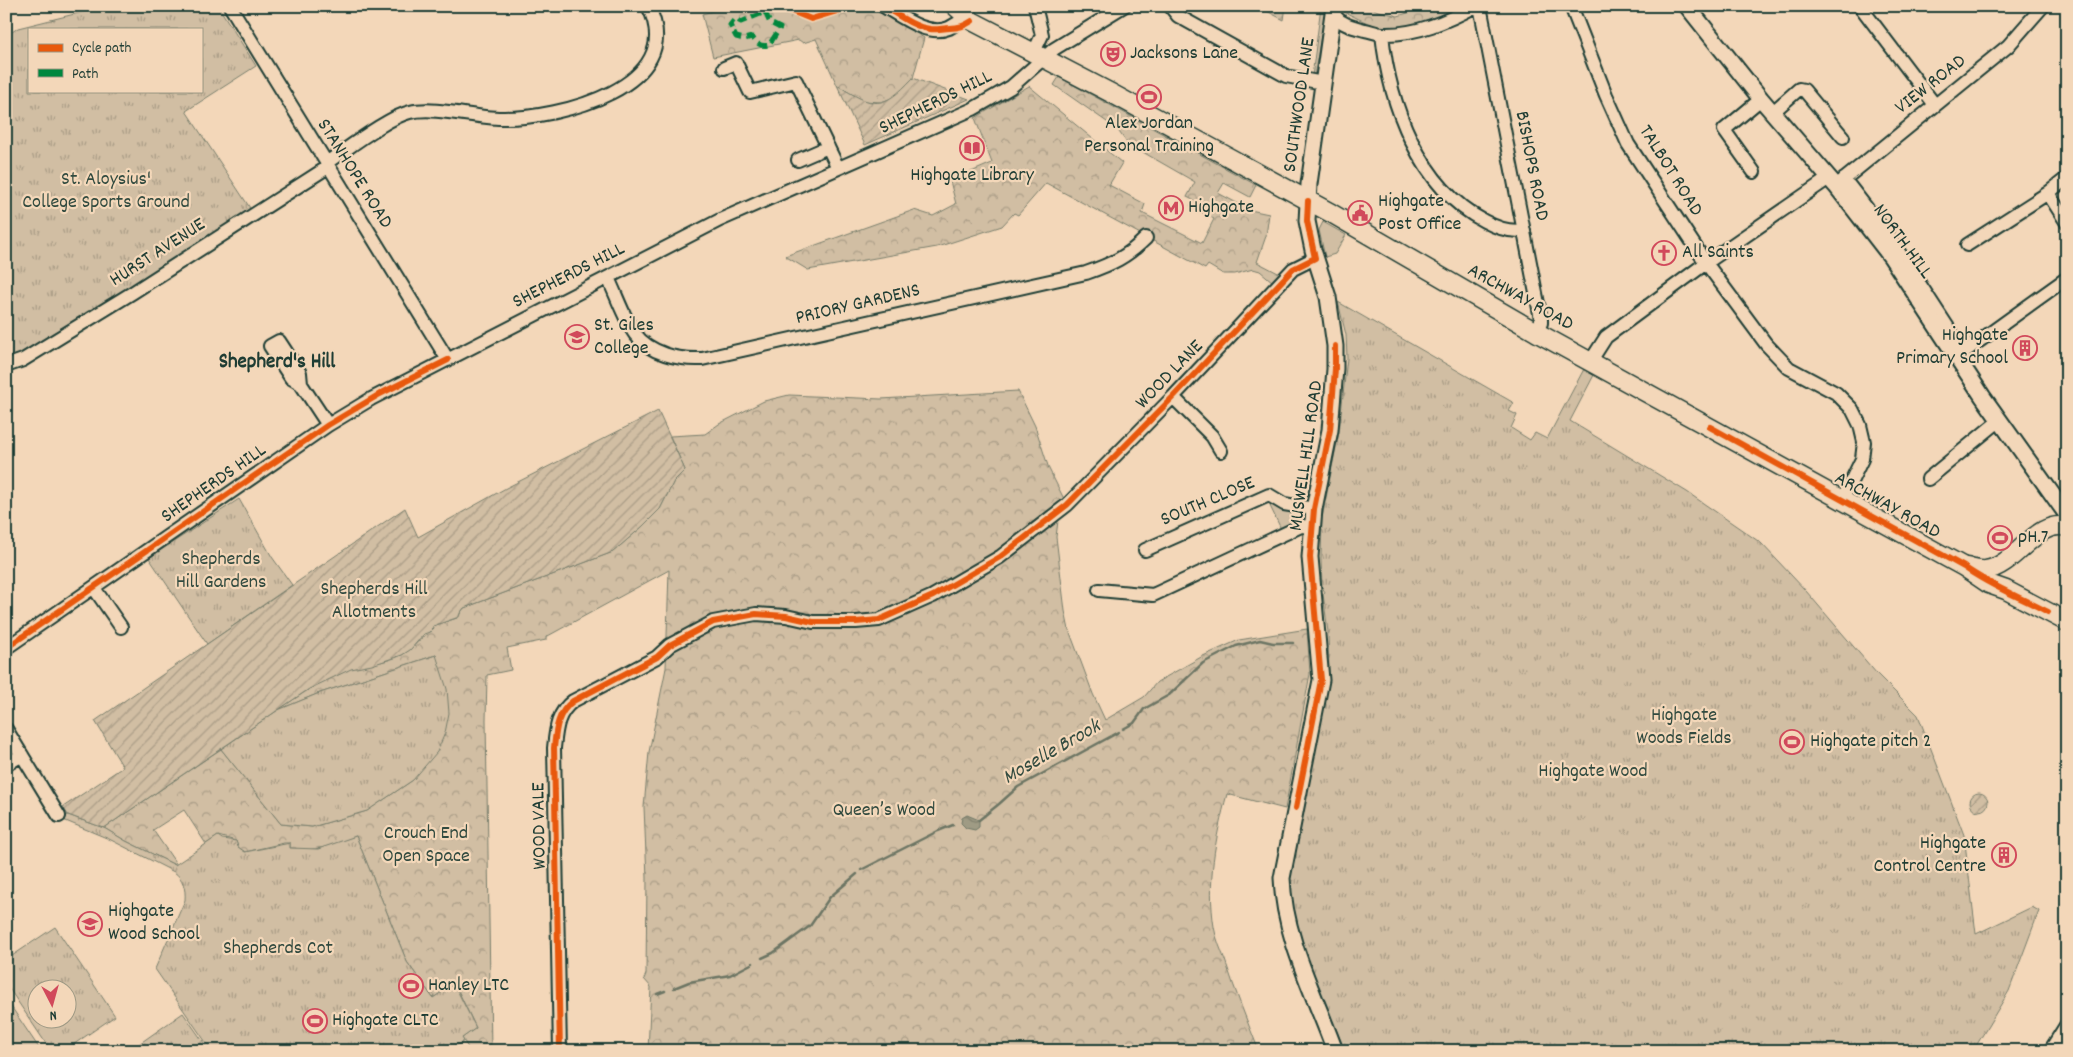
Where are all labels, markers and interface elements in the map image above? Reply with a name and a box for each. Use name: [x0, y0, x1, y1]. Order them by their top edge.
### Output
legend: [28, 28, 202, 92]
street label: SOUTHWOOD LANE: [1277, 36, 1323, 174]
text: Cycle path: [72, 38, 132, 60]
place label: Jacksons Lane: [1130, 40, 1238, 68]
theatre icon: Jacksons Lane: [1100, 41, 1126, 67]
street label: VIEW ROAD: [1890, 48, 1972, 122]
street label: SHEPHERDS HILL: [875, 63, 997, 143]
text: Path: [72, 64, 98, 86]
sports icon: Alex Jordan Personal Training: [1136, 84, 1162, 110]
street label: BISHOPS ROAD: [1507, 109, 1555, 223]
place label: Alex Jordan Personal Training: [1084, 110, 1214, 161]
street label: STANHOPE ROAD: [309, 114, 399, 234]
street label: TALBOT ROAD: [1631, 120, 1709, 222]
library icon: Highgate Library: [959, 135, 985, 161]
place label: Highgate Library: [910, 162, 1035, 190]
park label: St. Aloysius' College Sports Ground: [22, 166, 190, 217]
place label: Highgate Post Office: [1378, 188, 1462, 239]
place label: Highgate: [1188, 194, 1254, 222]
metro station icon: Highgate: [1158, 195, 1184, 221]
street label: NORTH HILL: [1865, 199, 1939, 285]
public building icon: Highgate Post Office: [1347, 200, 1373, 226]
street label: HURST AVENUE: [105, 212, 211, 294]
street label: SHEPHERDS HILL: [508, 236, 630, 316]
place label: All Saints: [1682, 239, 1754, 267]
church icon: All Saints: [1651, 240, 1677, 266]
street label: ARCHWAY ROAD: [1462, 257, 1578, 339]
street label: PRIORY GARDENS: [793, 277, 923, 333]
place label: St. Giles College: [594, 312, 654, 363]
place label: Highgate Primary School: [1896, 322, 2008, 373]
school or university icon: St. Giles College: [564, 324, 590, 350]
street label: WOOD LANE: [1130, 334, 1210, 416]
building icon: Highgate Primary School: [2012, 335, 2038, 361]
district label: Shepherd's Hill: [219, 348, 336, 378]
street label: MUSWELL HILL ROAD: [1283, 379, 1331, 533]
street label: SHEPHERDS HILL: [156, 437, 272, 531]
street label: ARCHWAY ROAD: [1829, 465, 1945, 547]
street label: SOUTH CLOSE: [1156, 470, 1260, 534]
place label: pH.7: [2018, 524, 2048, 552]
sports icon: pH.7: [1987, 525, 2013, 551]
park label: Shepherds Hill Gardens: [176, 546, 266, 597]
park label: Shepherds Hill Allotments: [320, 576, 428, 627]
park label: Highgate Woods Fields: [1636, 702, 1732, 753]
water label: Moselle Brook: [997, 712, 1109, 793]
place label: Highgate pitch 2: [1810, 728, 1932, 756]
sports icon: Highgate pitch 2: [1779, 729, 1805, 755]
park label: Highgate Wood: [1538, 758, 1648, 786]
street label: WOOD VALE: [525, 782, 555, 870]
park label: Queen’s Wood: [833, 797, 935, 825]
park label: Crouch End Open Space: [382, 820, 470, 871]
place label: Highgate Control Centre: [1873, 830, 1986, 881]
building icon: Highgate Control Centre: [1991, 842, 2017, 868]
place label: Highgate Wood School: [108, 898, 200, 949]
school or university icon: Highgate Wood School: [77, 911, 103, 937]
park label: Shepherds Cot: [223, 935, 333, 963]
place label: Hanley LTC: [428, 972, 509, 1000]
sports icon: Hanley LTC: [398, 973, 424, 999]
north arrow: [28, 980, 78, 1030]
text: N: [49, 1005, 58, 1025]
place label: Highgate CLTC: [332, 1007, 439, 1035]
sports icon: Highgate CLTC: [302, 1008, 328, 1034]

